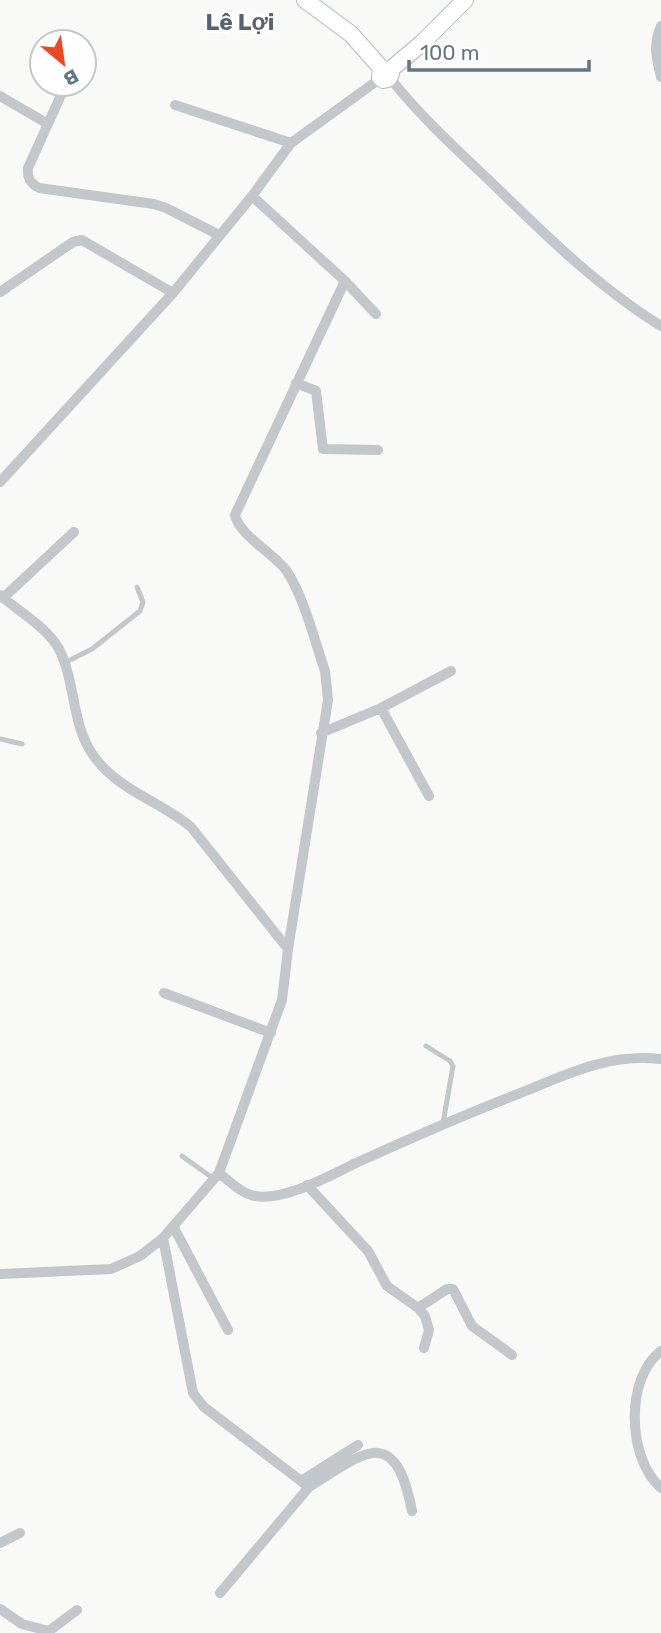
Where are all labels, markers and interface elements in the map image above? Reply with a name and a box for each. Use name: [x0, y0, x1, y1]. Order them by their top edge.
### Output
district label: Lê Lợi: [206, 8, 274, 36]
north arrow: [28, 28, 98, 98]
scale bar: [409, 28, 589, 72]
text: 100 m: [420, 40, 479, 65]
text: B: [60, 64, 82, 91]

